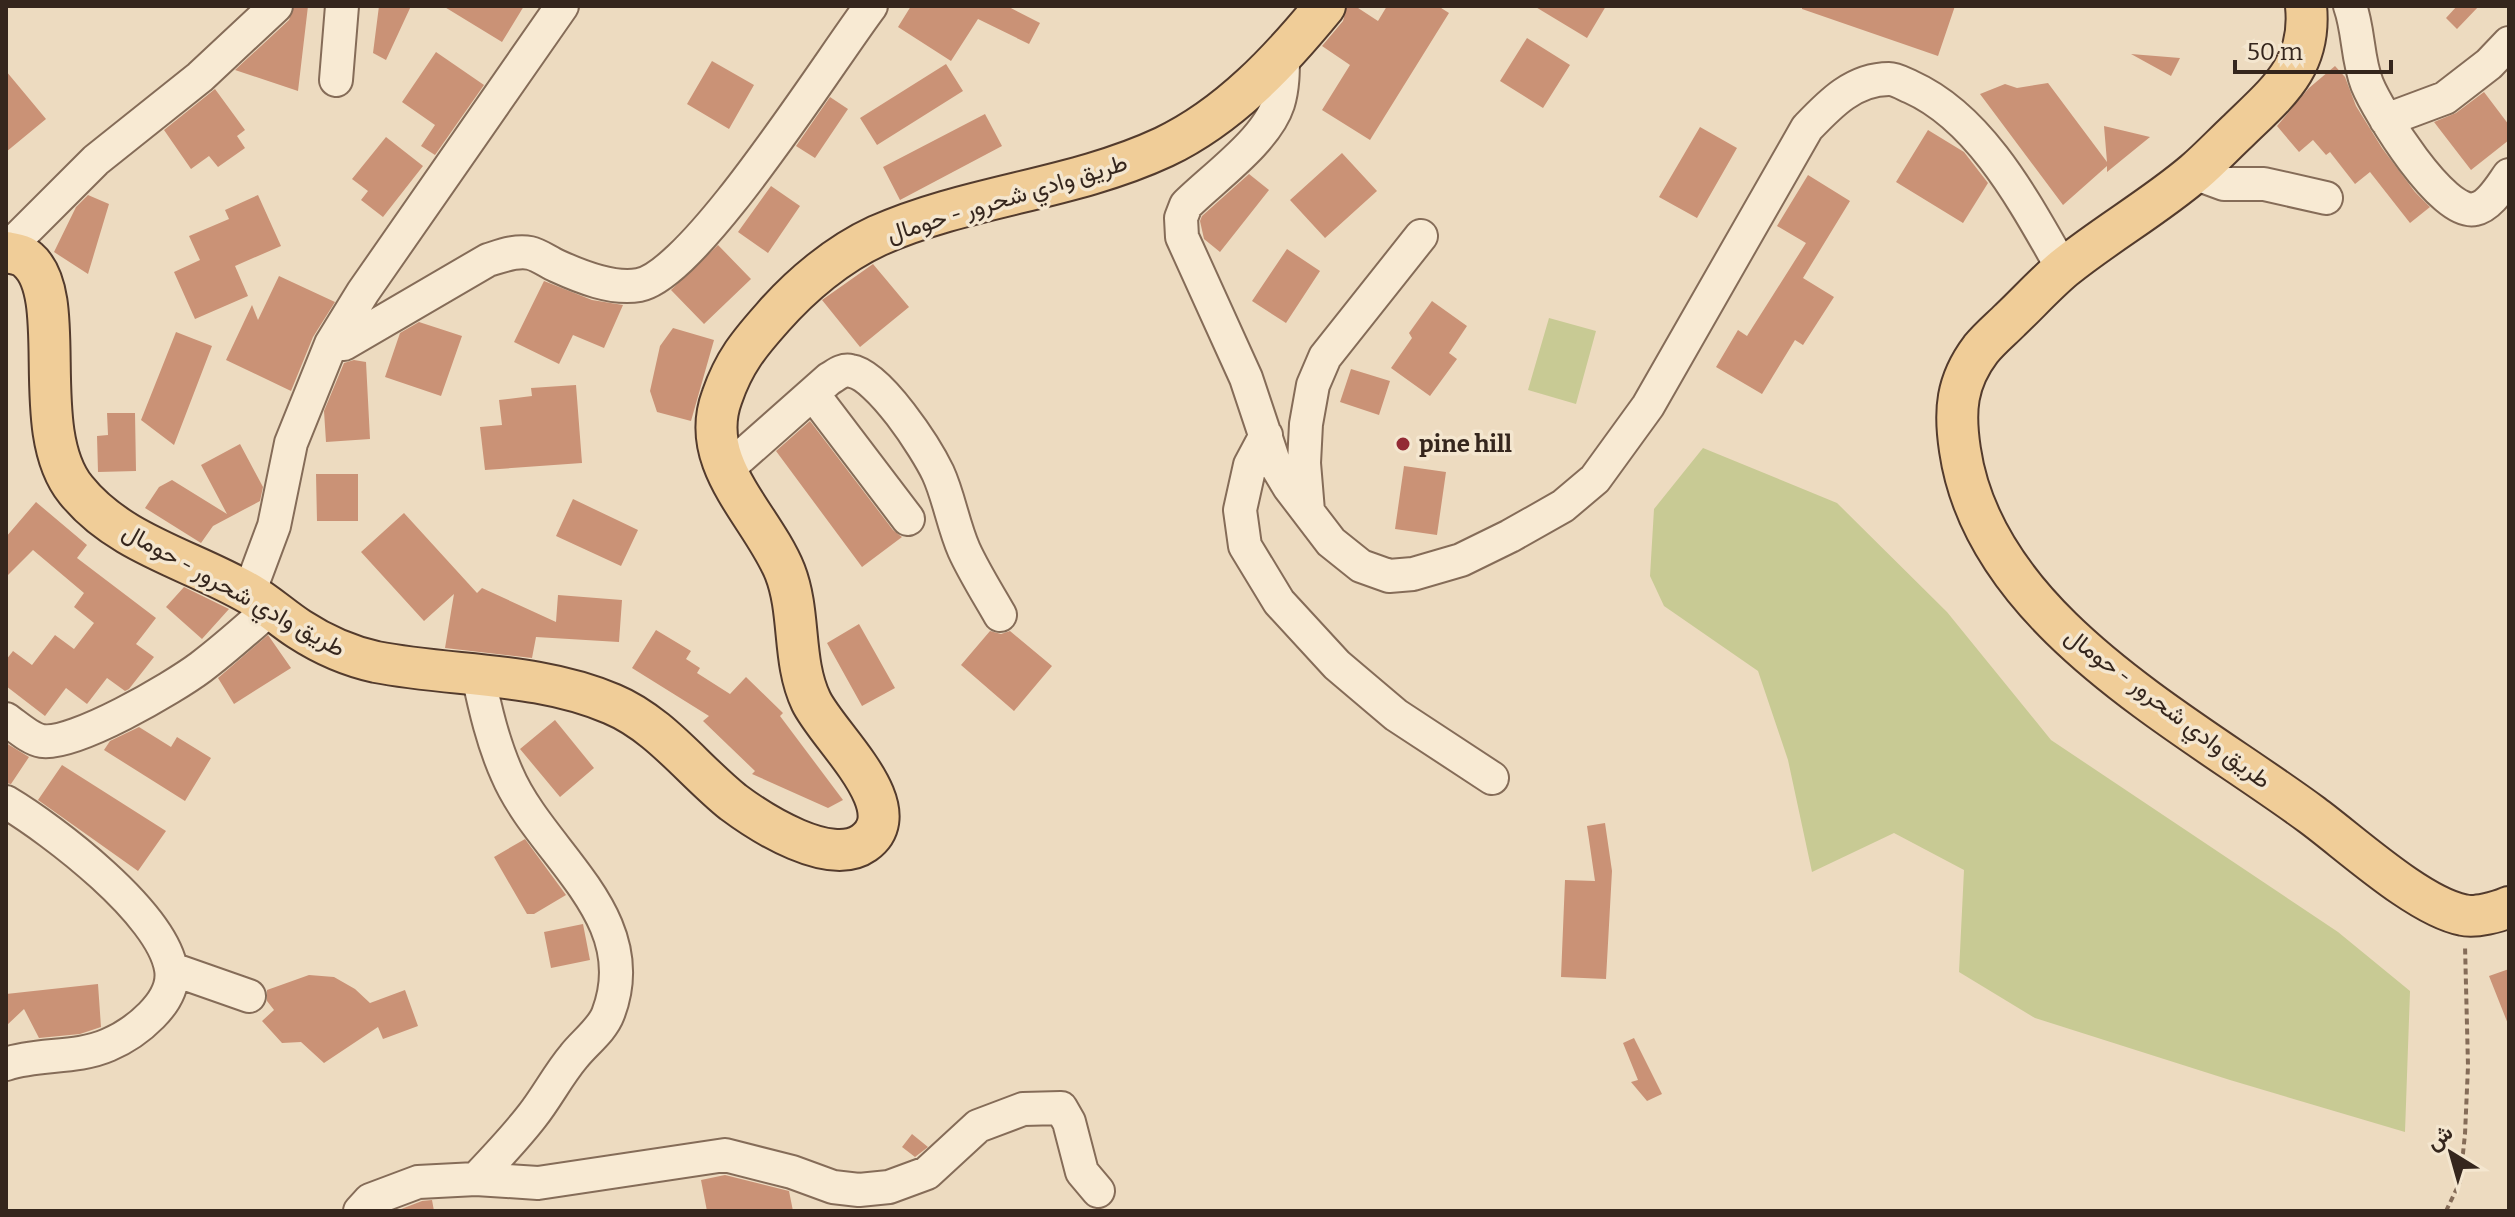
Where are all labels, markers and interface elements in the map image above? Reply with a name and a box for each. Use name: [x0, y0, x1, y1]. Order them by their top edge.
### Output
scale bar: [2235, 24, 2391, 74]
text: 50 m: [2247, 38, 2303, 66]
street label: طريق وادي شحرور - حومال: [883, 148, 1132, 253]
place label: pine hill: [1419, 430, 1512, 458]
marker: pine hill: [1394, 435, 1412, 453]
street label: طريق وادي شحرور - حومال: [115, 517, 350, 667]
street label: طريق وادي شحرور - حومال: [2057, 622, 2276, 798]
north arrow: [2411, 1113, 2491, 1193]
text: ش: [2421, 1119, 2458, 1156]

